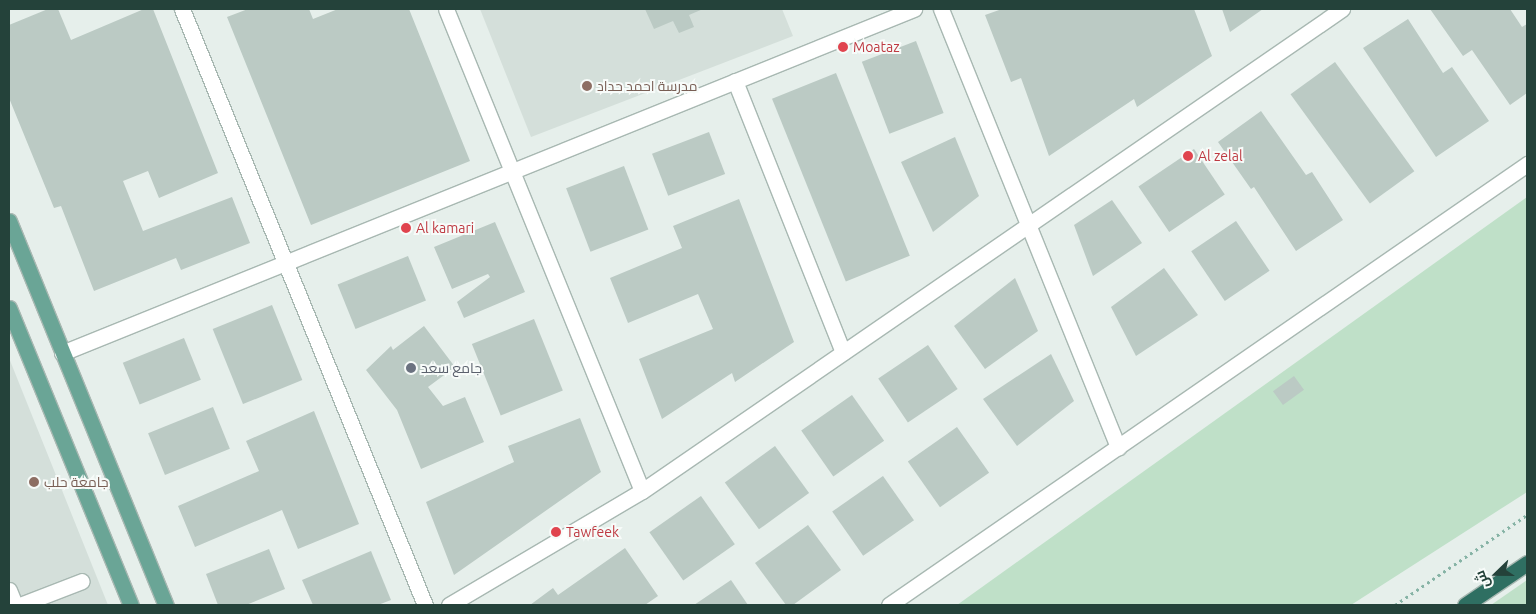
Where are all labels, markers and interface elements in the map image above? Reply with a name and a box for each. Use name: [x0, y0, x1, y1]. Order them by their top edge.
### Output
place label: Moataz: [853, 39, 900, 55]
marker: Moataz: [837, 41, 849, 53]
place label: مدرسة احمد حداد: [597, 78, 698, 94]
marker: مدرسة احمد حداد: [581, 80, 593, 92]
place label: Al zelal: [1198, 148, 1243, 164]
marker: Al zelal: [1182, 150, 1194, 162]
place label: Al kamari: [416, 220, 474, 236]
marker: Al kamari: [400, 222, 412, 234]
place label: جامع سعد: [421, 360, 482, 376]
marker: جامع سعد: [405, 362, 417, 374]
place label: جامعة حلب: [44, 474, 109, 490]
marker: جامعة حلب: [28, 476, 40, 488]
place label: Tawfeek: [566, 524, 619, 540]
marker: Tawfeek: [550, 526, 562, 538]
north arrow: [1471, 549, 1521, 599]
text: ش: [1471, 568, 1493, 591]

